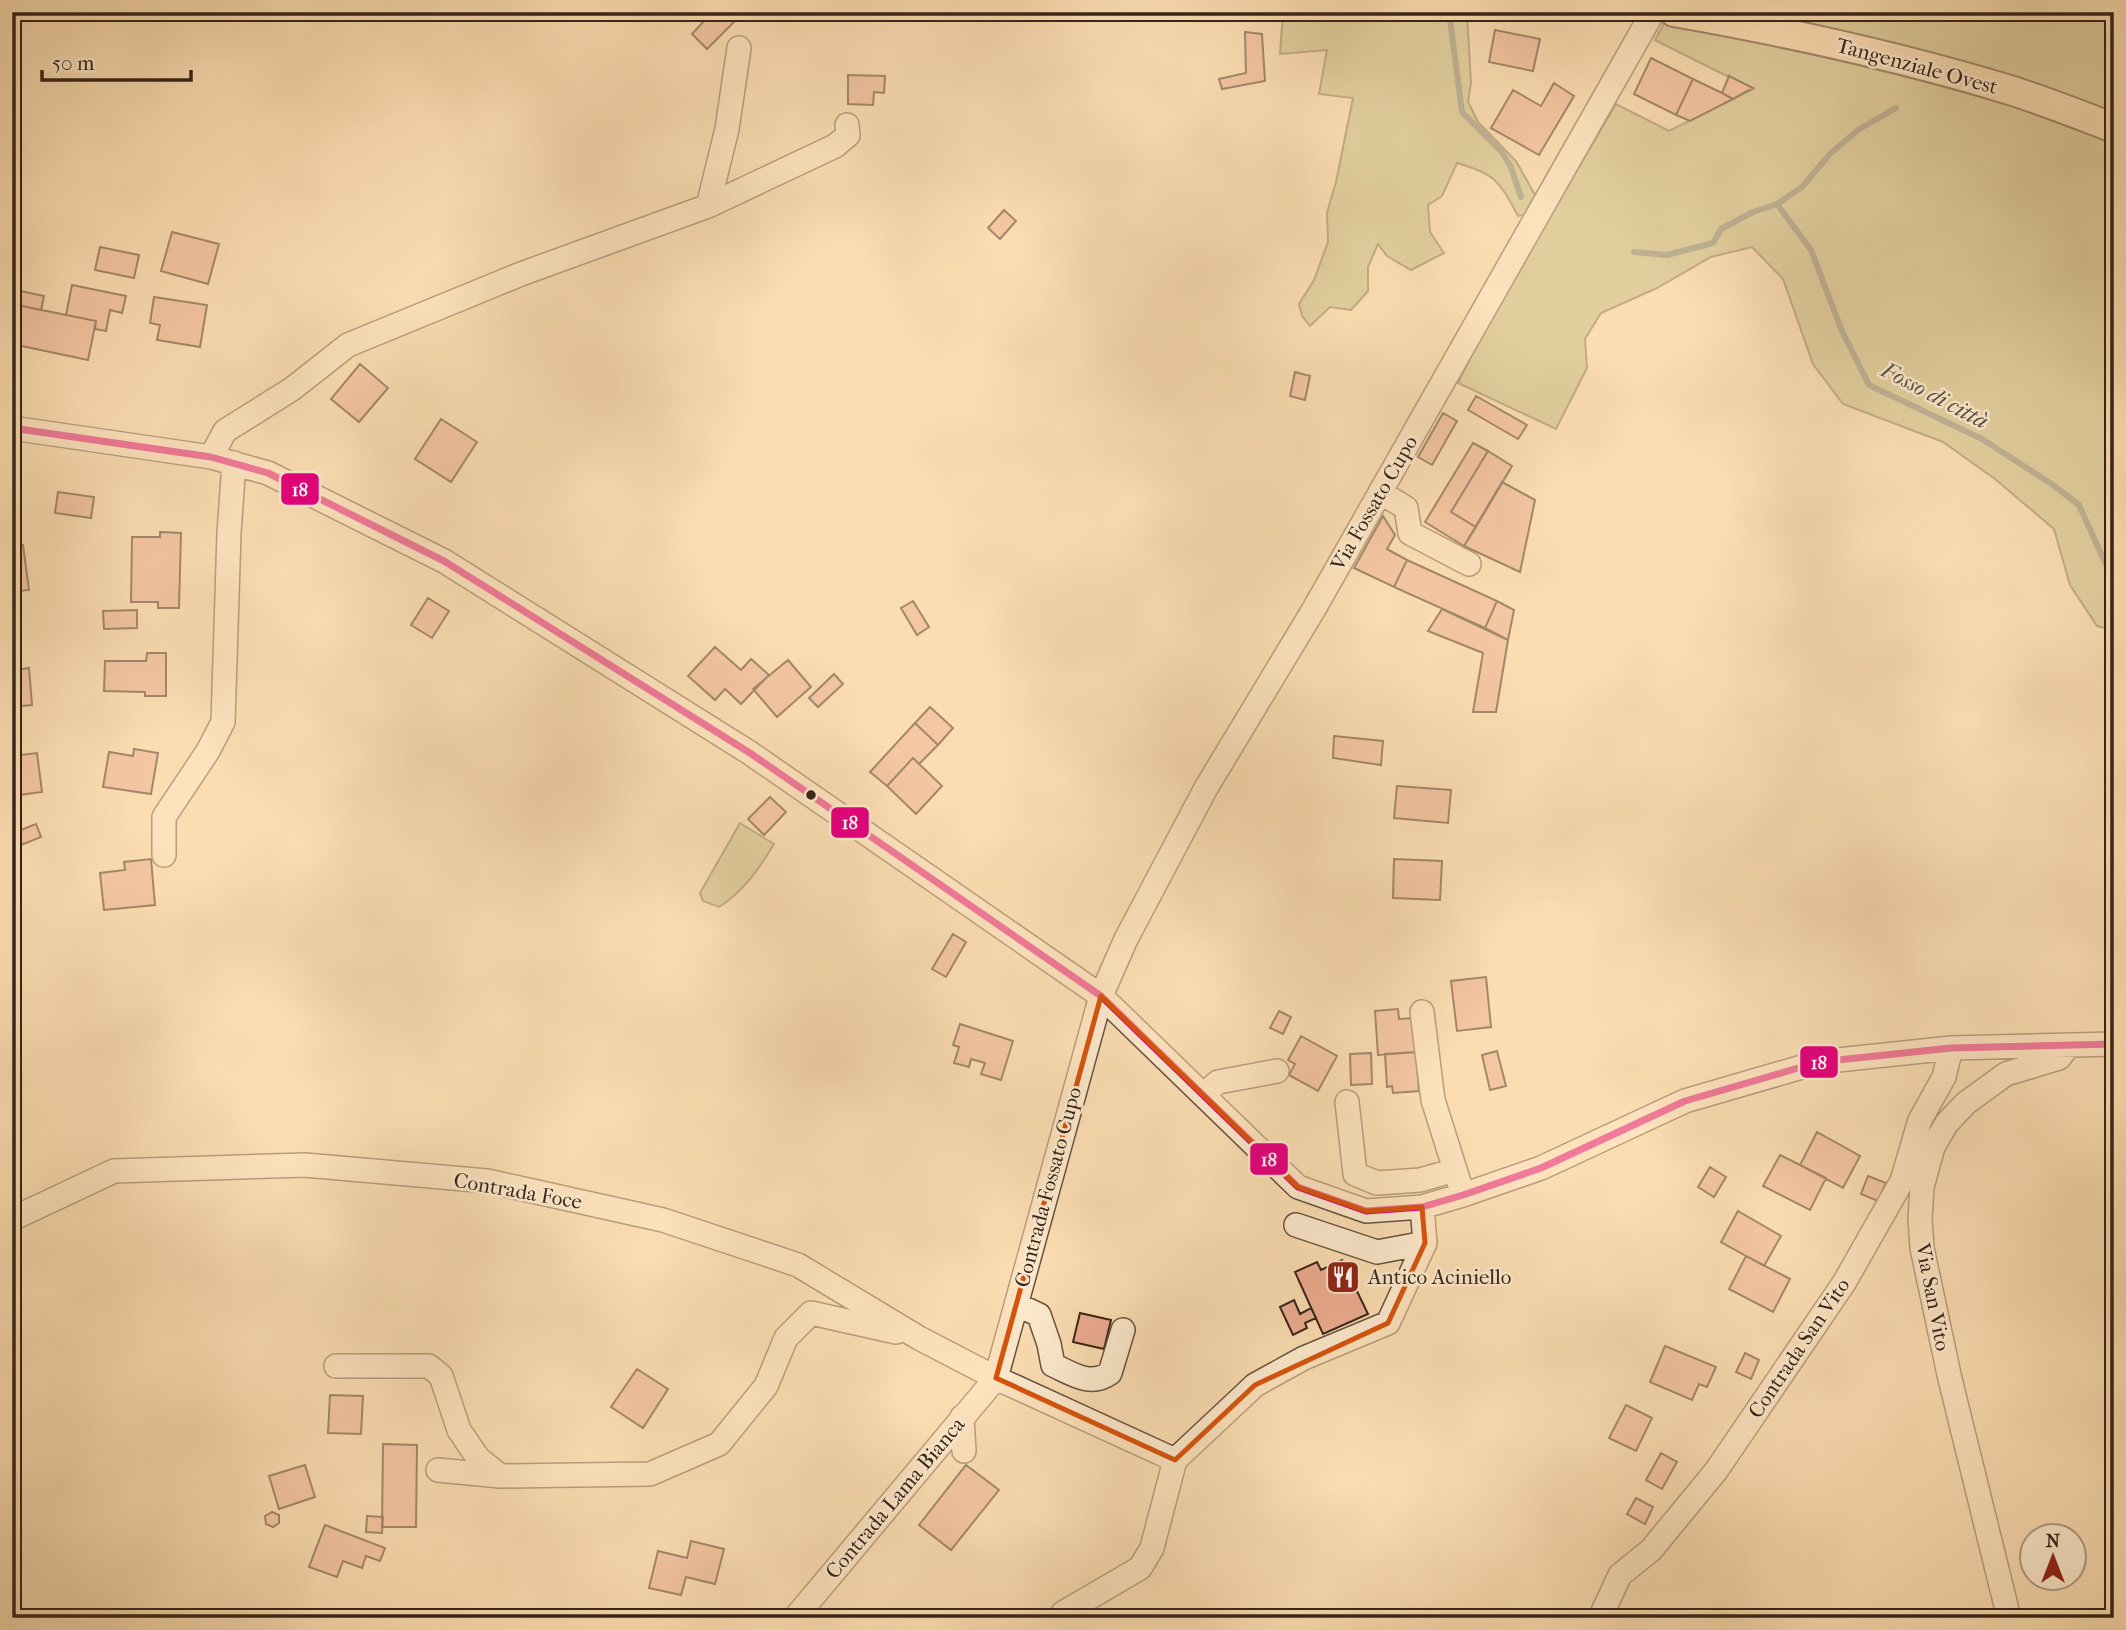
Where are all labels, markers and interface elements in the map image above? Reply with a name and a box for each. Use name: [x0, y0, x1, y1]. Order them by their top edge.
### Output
street label: Tangenziale Ovest: [1834, 33, 2001, 99]
scale bar: [42, 38, 191, 82]
text: 50 m: [52, 51, 95, 75]
water label: Fosso di città: [1876, 356, 1993, 435]
street label: Via Fossato Cupo: [1325, 431, 1422, 576]
line badge: 18: [280, 472, 320, 506]
text: 18: [292, 479, 308, 501]
unlabelled marker: [804, 788, 818, 802]
line badge: 18: [830, 806, 870, 839]
text: 18: [842, 812, 858, 834]
line badge: 18: [1799, 1045, 1839, 1079]
text: 18: [1811, 1052, 1827, 1074]
street label: Contrada Fossato Cupo: [1010, 1084, 1086, 1290]
line badge: 18: [1249, 1142, 1289, 1176]
text: 18: [1261, 1149, 1277, 1171]
street label: Contrada Foce: [452, 1168, 584, 1214]
street label: Via San Vito: [1911, 1240, 1955, 1353]
restaurant icon: Antico Aciniello: [1324, 1258, 1362, 1296]
place label: Antico Aciniello: [1367, 1265, 1511, 1289]
street label: Contrada San Vito: [1743, 1273, 1855, 1423]
street label: Contrada Lama Bianca: [820, 1412, 970, 1584]
north arrow: [2018, 1522, 2088, 1592]
text: N: [2046, 1530, 2061, 1552]

